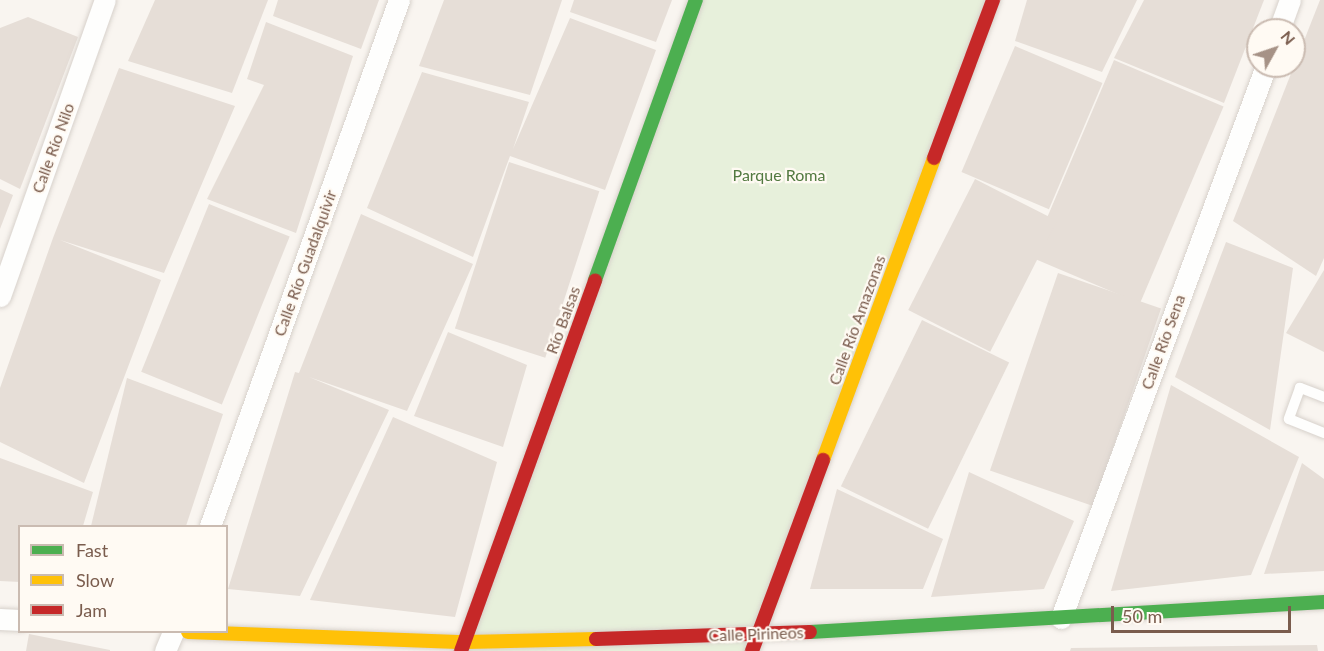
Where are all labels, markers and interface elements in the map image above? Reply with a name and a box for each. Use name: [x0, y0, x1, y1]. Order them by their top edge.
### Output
north arrow: [1246, 18, 1306, 78]
text: N: [1277, 27, 1300, 48]
street label: Calle Río Nilo: [28, 100, 78, 196]
park label: Parque Roma: [733, 165, 825, 185]
street label: Calle Río Guadalquivir: [270, 187, 340, 339]
street label: Calle Río Amazonas: [824, 252, 890, 388]
street label: Río Balsas: [542, 284, 584, 356]
street label: Calle Río Sena: [1137, 292, 1189, 392]
legend: [18, 525, 228, 633]
text: Fast: [76, 539, 108, 561]
text: Slow: [76, 569, 114, 591]
scale bar: [1114, 594, 1294, 632]
text: Jam: [76, 599, 107, 621]
text: 50 m: [1122, 605, 1162, 627]
street label: Calle Pirineos: [708, 623, 804, 645]

